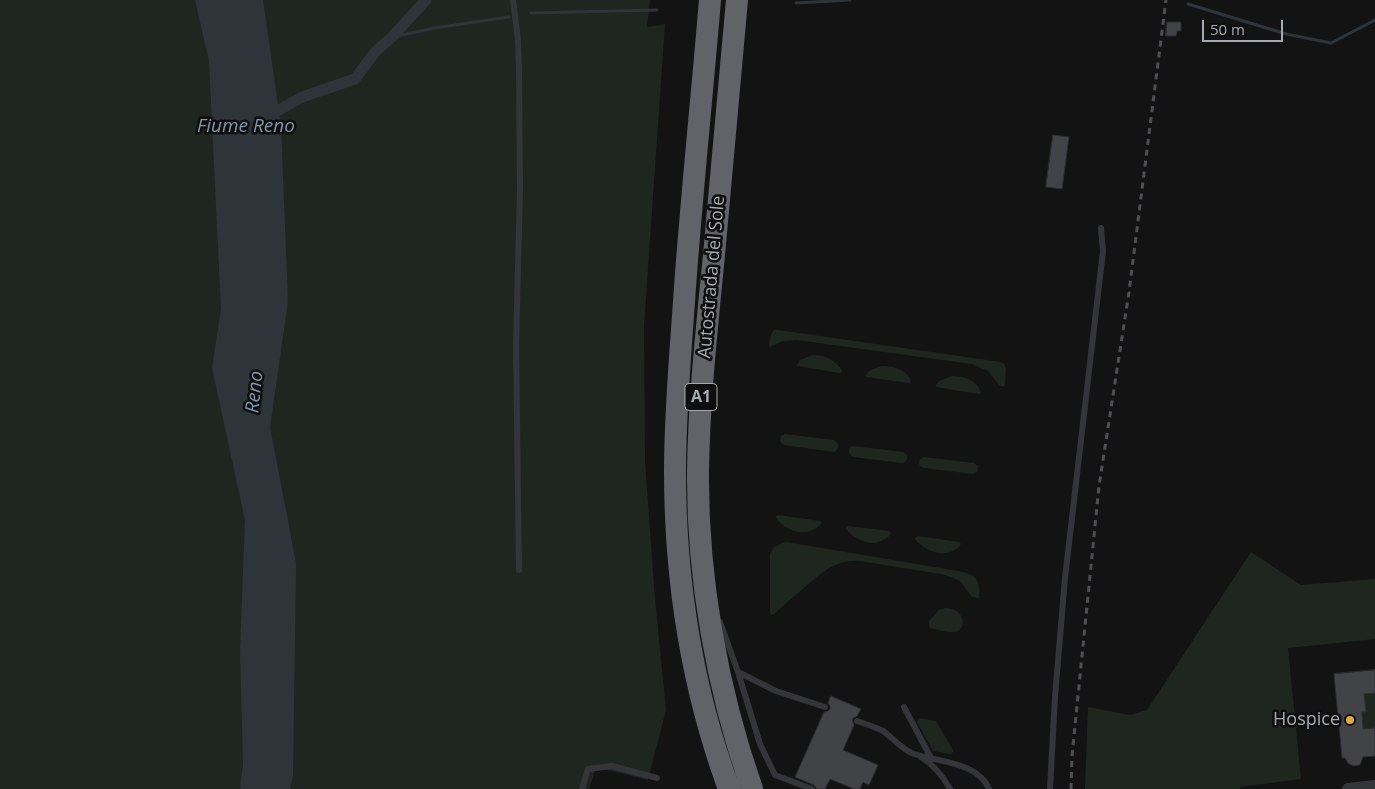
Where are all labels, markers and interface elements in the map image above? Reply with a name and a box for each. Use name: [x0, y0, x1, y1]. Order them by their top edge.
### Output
scale bar: [1205, 10, 1286, 42]
text: 50 m: [1210, 19, 1245, 39]
water label: Fiume Reno: [197, 116, 295, 138]
street label: Autostrada del Sole: [694, 195, 730, 359]
water label: Reno: [241, 370, 269, 414]
road number: A1: [685, 384, 717, 411]
place label: Hospice: [1273, 709, 1340, 731]
marker: Hospice: [1344, 714, 1356, 726]

